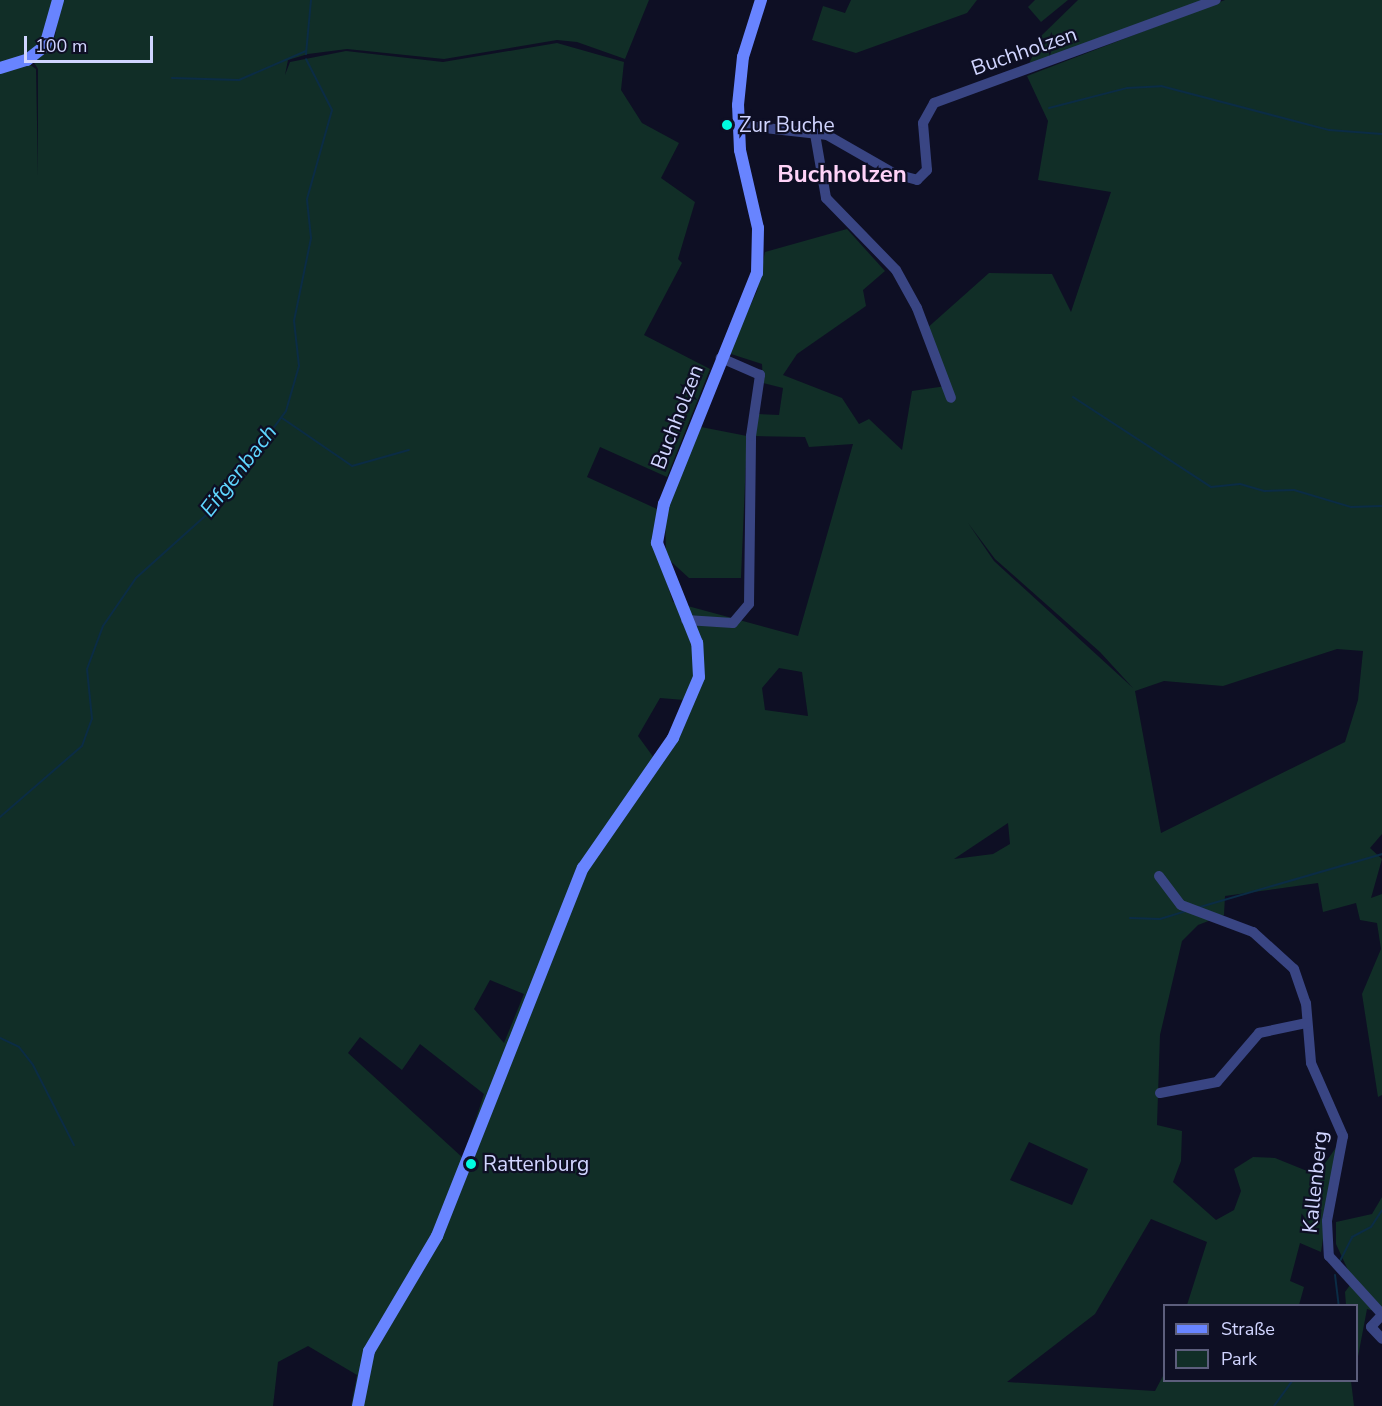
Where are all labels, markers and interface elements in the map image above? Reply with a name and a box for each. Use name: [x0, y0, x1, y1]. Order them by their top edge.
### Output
street label: Buchholzen: [968, 21, 1080, 81]
scale bar: [27, 24, 156, 62]
text: 100 m: [35, 34, 87, 58]
place label: Zur Buche: [739, 112, 835, 138]
marker: Zur Buche: [720, 118, 734, 132]
district label: Buchholzen: [777, 161, 907, 189]
street label: Buchholzen: [646, 361, 708, 473]
water label: Eifgenbach: [195, 420, 283, 522]
street label: Kallenberg: [1297, 1130, 1333, 1234]
place label: Rattenburg: [483, 1151, 589, 1177]
marker: Rattenburg: [464, 1157, 478, 1171]
legend: [1163, 1304, 1358, 1382]
text: Straße: [1221, 1317, 1275, 1341]
text: Park: [1221, 1347, 1257, 1371]

